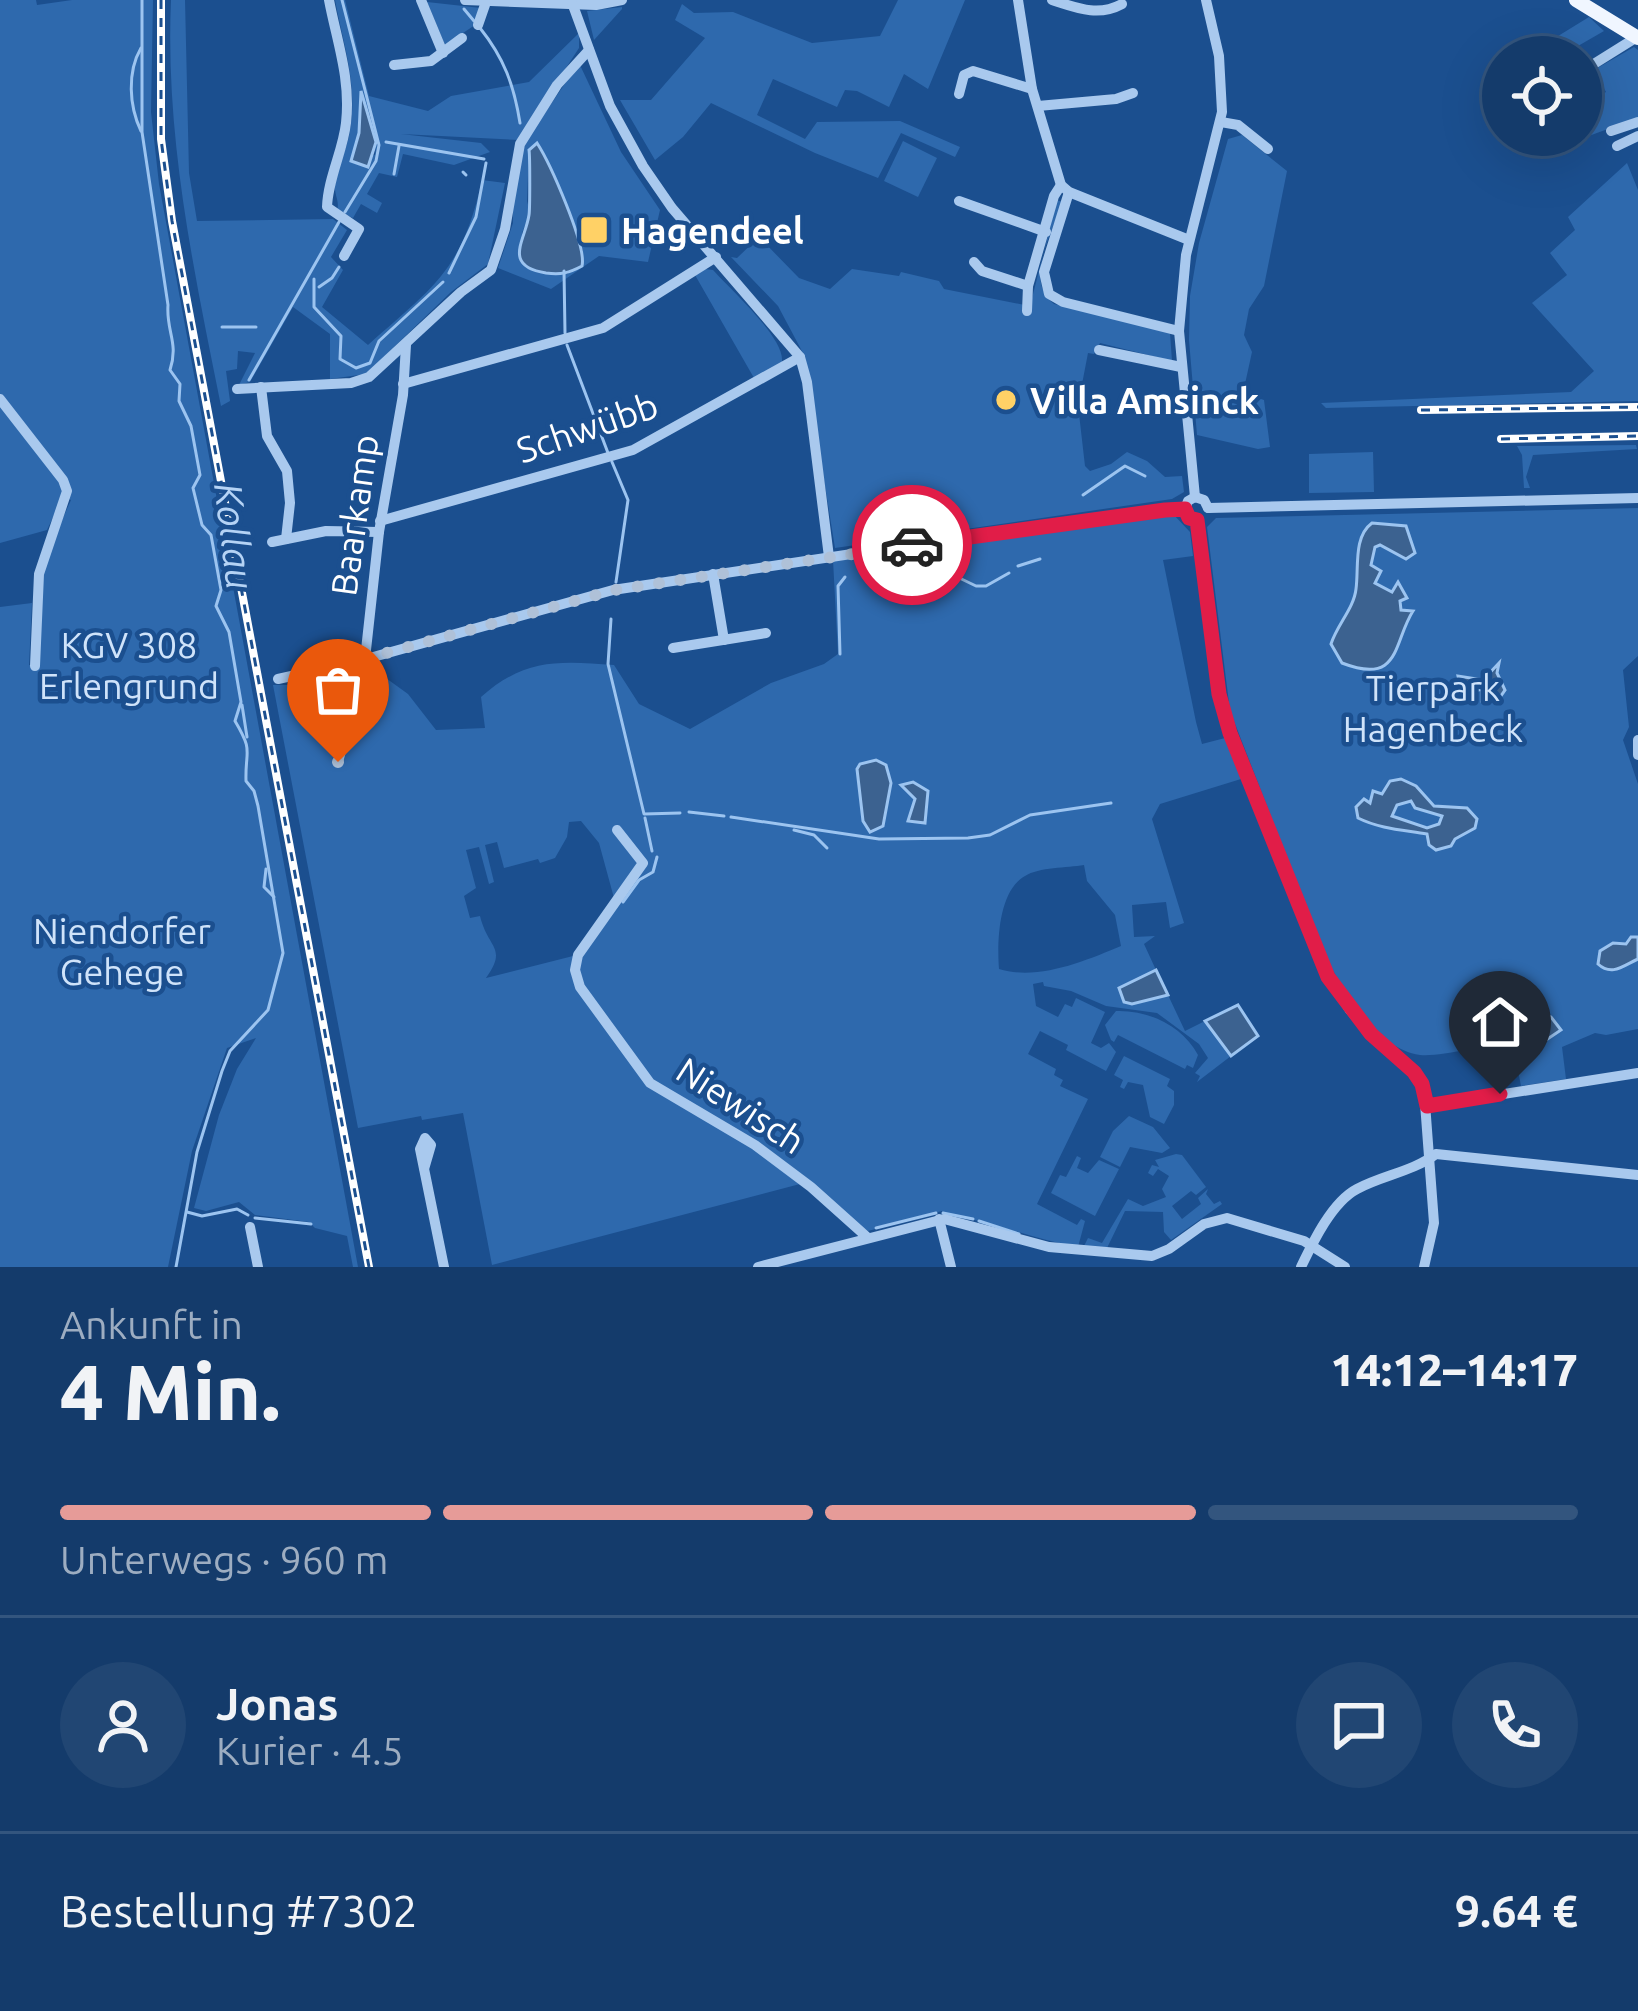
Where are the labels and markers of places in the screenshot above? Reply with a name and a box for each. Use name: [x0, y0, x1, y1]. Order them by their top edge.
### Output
place label: Hagendeel: [621, 210, 804, 251]
marker: Hagendeel: [578, 214, 610, 246]
place label: Villa Amsinck: [1030, 380, 1259, 421]
marker: Villa Amsinck: [993, 387, 1019, 413]
pin: [287, 639, 389, 762]
pin: [1449, 971, 1551, 1094]

